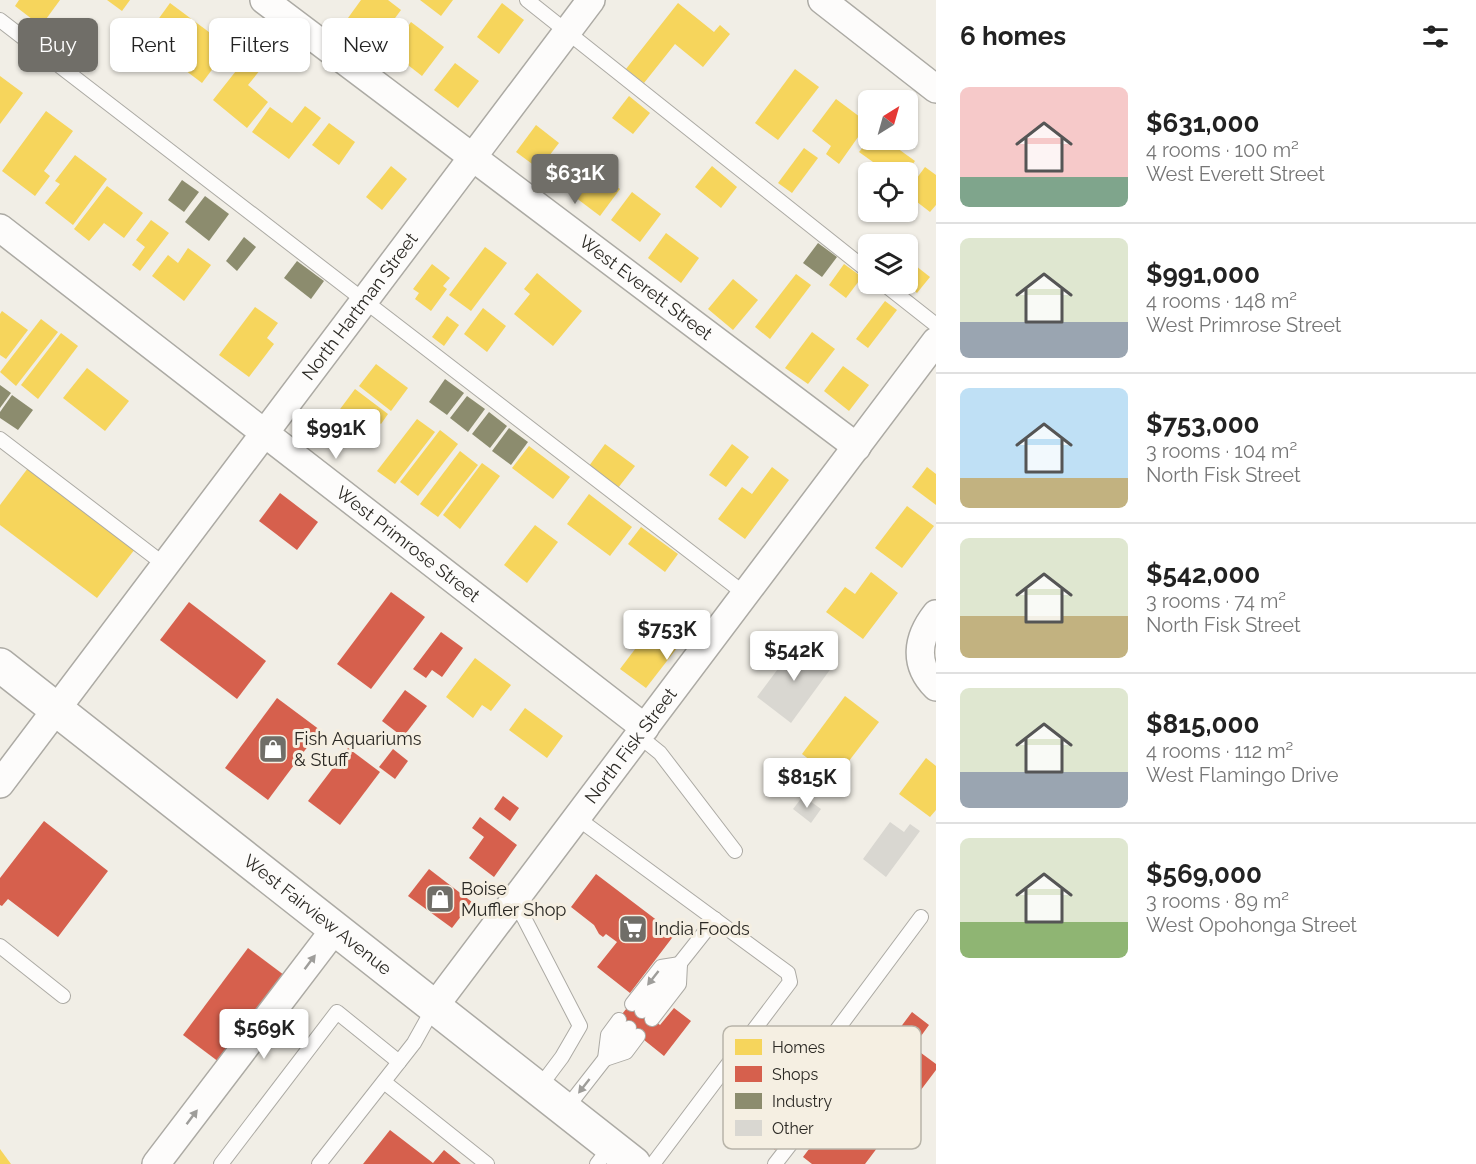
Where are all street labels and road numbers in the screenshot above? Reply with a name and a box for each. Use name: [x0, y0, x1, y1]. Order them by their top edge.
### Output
street label: North Hartman Street: [297, 229, 422, 384]
street label: West Everett Street: [575, 230, 717, 344]
street label: West Primrose Street: [332, 481, 484, 606]
street label: North Fisk Street: [580, 684, 681, 807]
street label: West Fairview Avenue: [240, 850, 396, 979]

